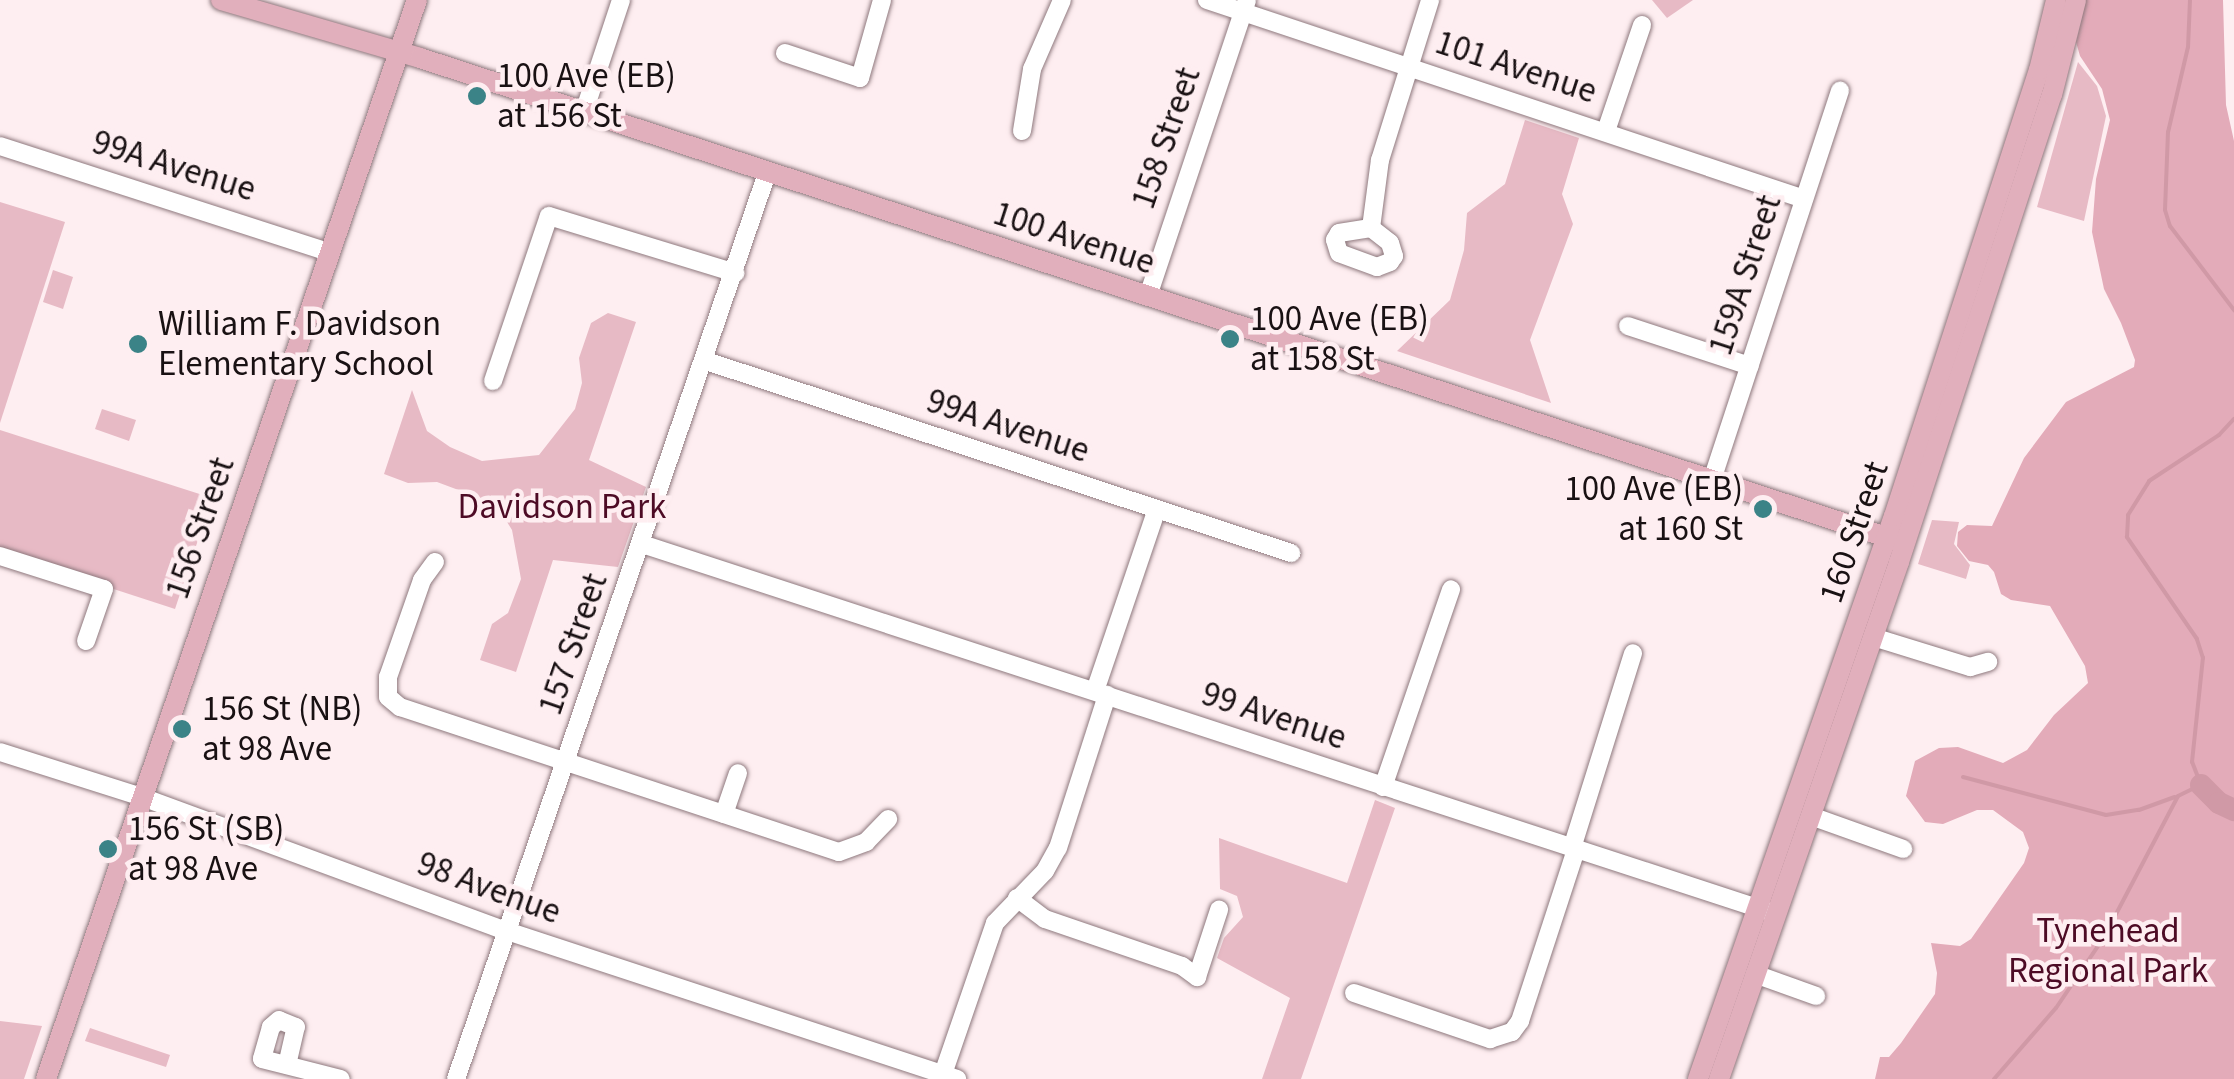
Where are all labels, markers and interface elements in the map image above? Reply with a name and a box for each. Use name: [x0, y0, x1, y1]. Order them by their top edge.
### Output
street label: 101 Avenue: [1430, 21, 1602, 113]
place label: 100 Ave (EB) at 156 St: [497, 55, 676, 137]
street label: 158 Street: [1122, 62, 1210, 214]
marker: 100 Ave (EB) at 156 St: [466, 85, 488, 107]
street label: 99A Avenue: [87, 121, 261, 211]
street label: 159A Street: [1699, 190, 1791, 360]
street label: 100 Avenue: [988, 192, 1160, 284]
place label: 100 Ave (EB) at 158 St: [1250, 298, 1429, 380]
place label: William F. Davidson Elementary School: [158, 303, 441, 385]
marker: 100 Ave (EB) at 158 St: [1219, 328, 1241, 350]
marker: William F. Davidson Elementary School: [127, 333, 149, 355]
street label: 99A Avenue: [921, 380, 1095, 472]
street label: 156 Street: [156, 452, 244, 604]
street label: 160 Street: [1810, 456, 1898, 608]
place label: 100 Ave (EB) at 160 St: [1564, 468, 1743, 550]
park label: Davidson Park: [458, 486, 666, 528]
marker: 100 Ave (EB) at 160 St: [1752, 498, 1774, 520]
street label: 157 Street: [529, 568, 617, 720]
street label: 99 Avenue: [1196, 673, 1352, 759]
place label: 156 St (NB) at 98 Ave: [202, 688, 362, 770]
marker: 156 St (NB) at 98 Ave: [171, 718, 193, 740]
place label: 156 St (SB) at 98 Ave: [128, 808, 284, 890]
marker: 156 St (SB) at 98 Ave: [97, 838, 119, 860]
street label: 98 Avenue: [412, 843, 566, 933]
park label: Tynehead Regional Park: [2008, 910, 2208, 992]

